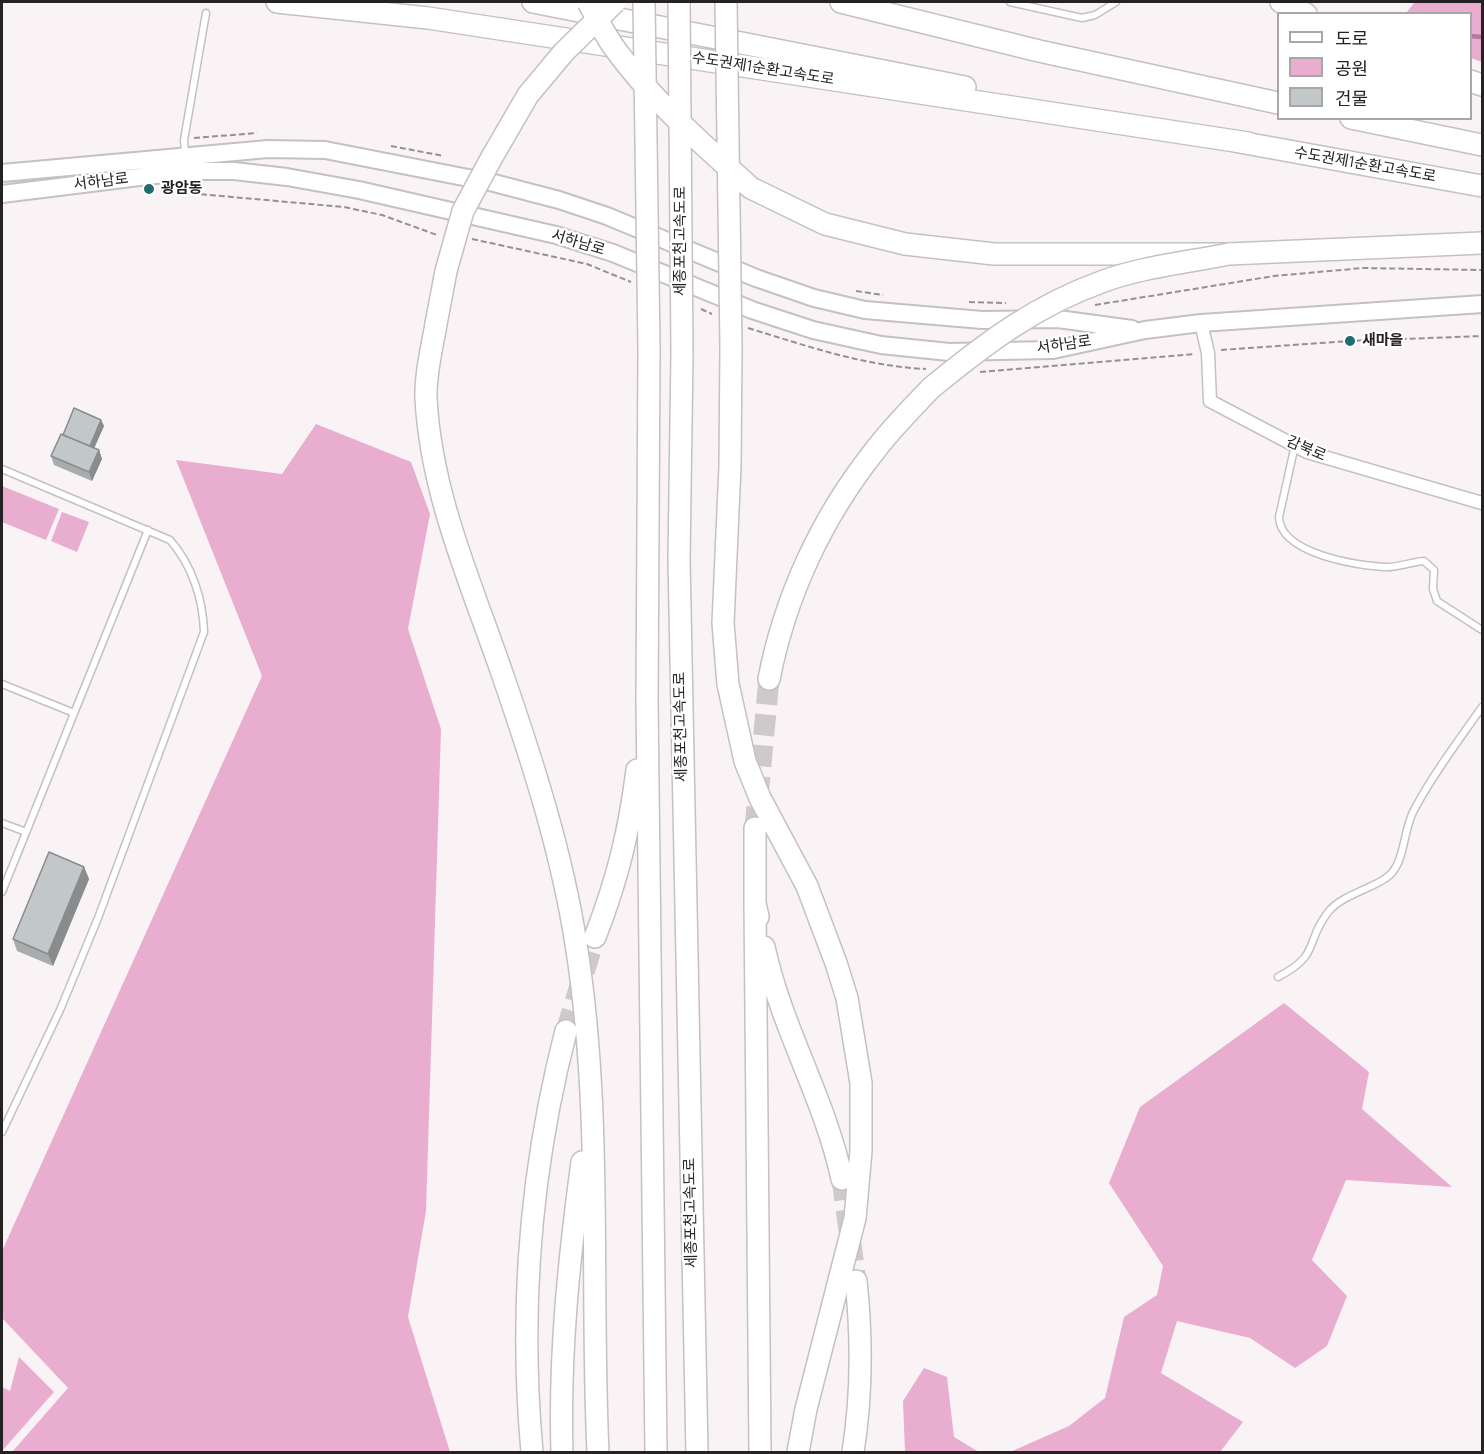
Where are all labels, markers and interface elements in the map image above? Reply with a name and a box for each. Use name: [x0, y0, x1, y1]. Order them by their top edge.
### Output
legend: [1277, 12, 1472, 120]
text: 도로: [1335, 26, 1368, 50]
street label: 수도권제1순환고속도로: [691, 49, 835, 89]
text: 공원: [1335, 56, 1368, 80]
text: 건물: [1335, 86, 1368, 110]
street label: 수도권제1순환고속도로: [1293, 144, 1437, 186]
street label: 서하남로: [73, 170, 129, 194]
place label: 광암동: [161, 180, 202, 198]
marker: 광암동: [142, 182, 156, 196]
street label: 세종포천고속도로: [672, 186, 690, 296]
street label: 서하남로: [549, 226, 607, 260]
street label: 서하남로: [1035, 332, 1093, 358]
place label: 새마을: [1362, 332, 1403, 350]
marker: 새마을: [1343, 334, 1357, 348]
street label: 감북로: [1283, 433, 1329, 465]
street label: 세종포천고속도로: [671, 672, 691, 782]
street label: 세종포천고속도로: [681, 1158, 701, 1268]

